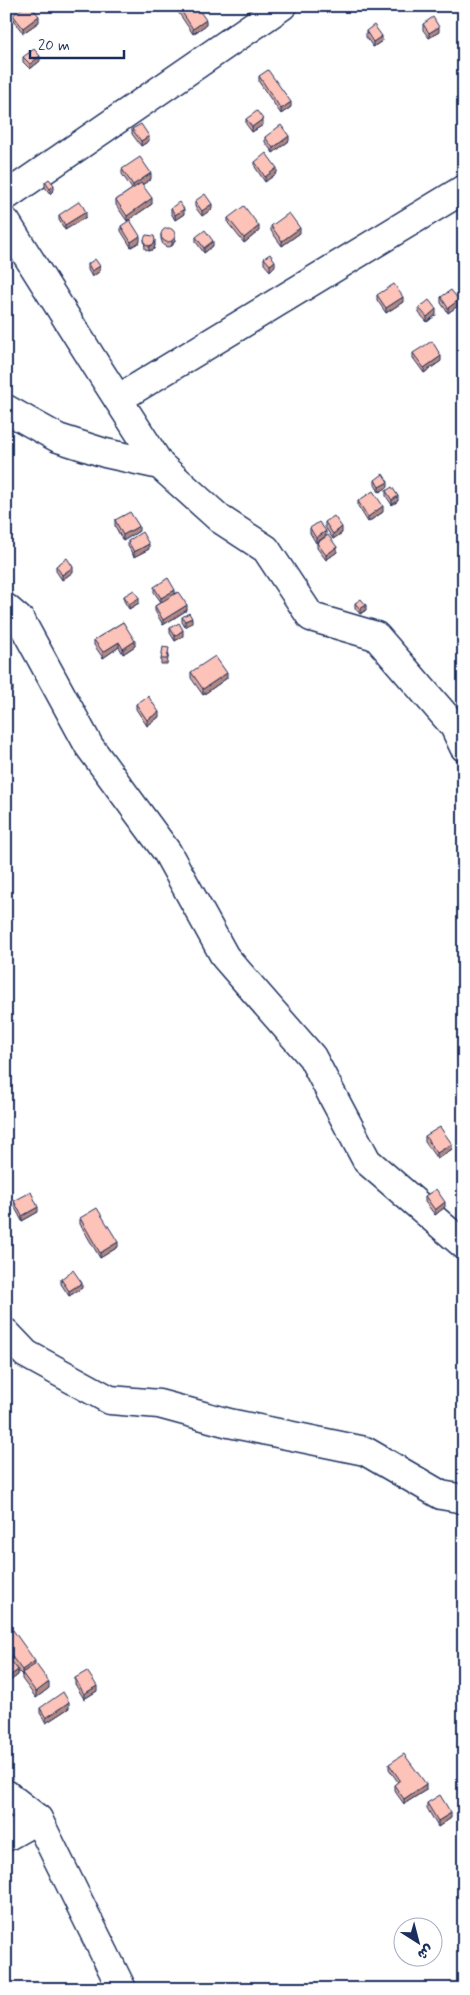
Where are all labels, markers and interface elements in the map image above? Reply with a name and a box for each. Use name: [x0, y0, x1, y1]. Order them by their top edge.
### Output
scale bar: [30, 28, 124, 60]
text: 20 m: [38, 36, 70, 56]
north arrow: [392, 1918, 442, 1968]
text: ش: [414, 1940, 437, 1964]

